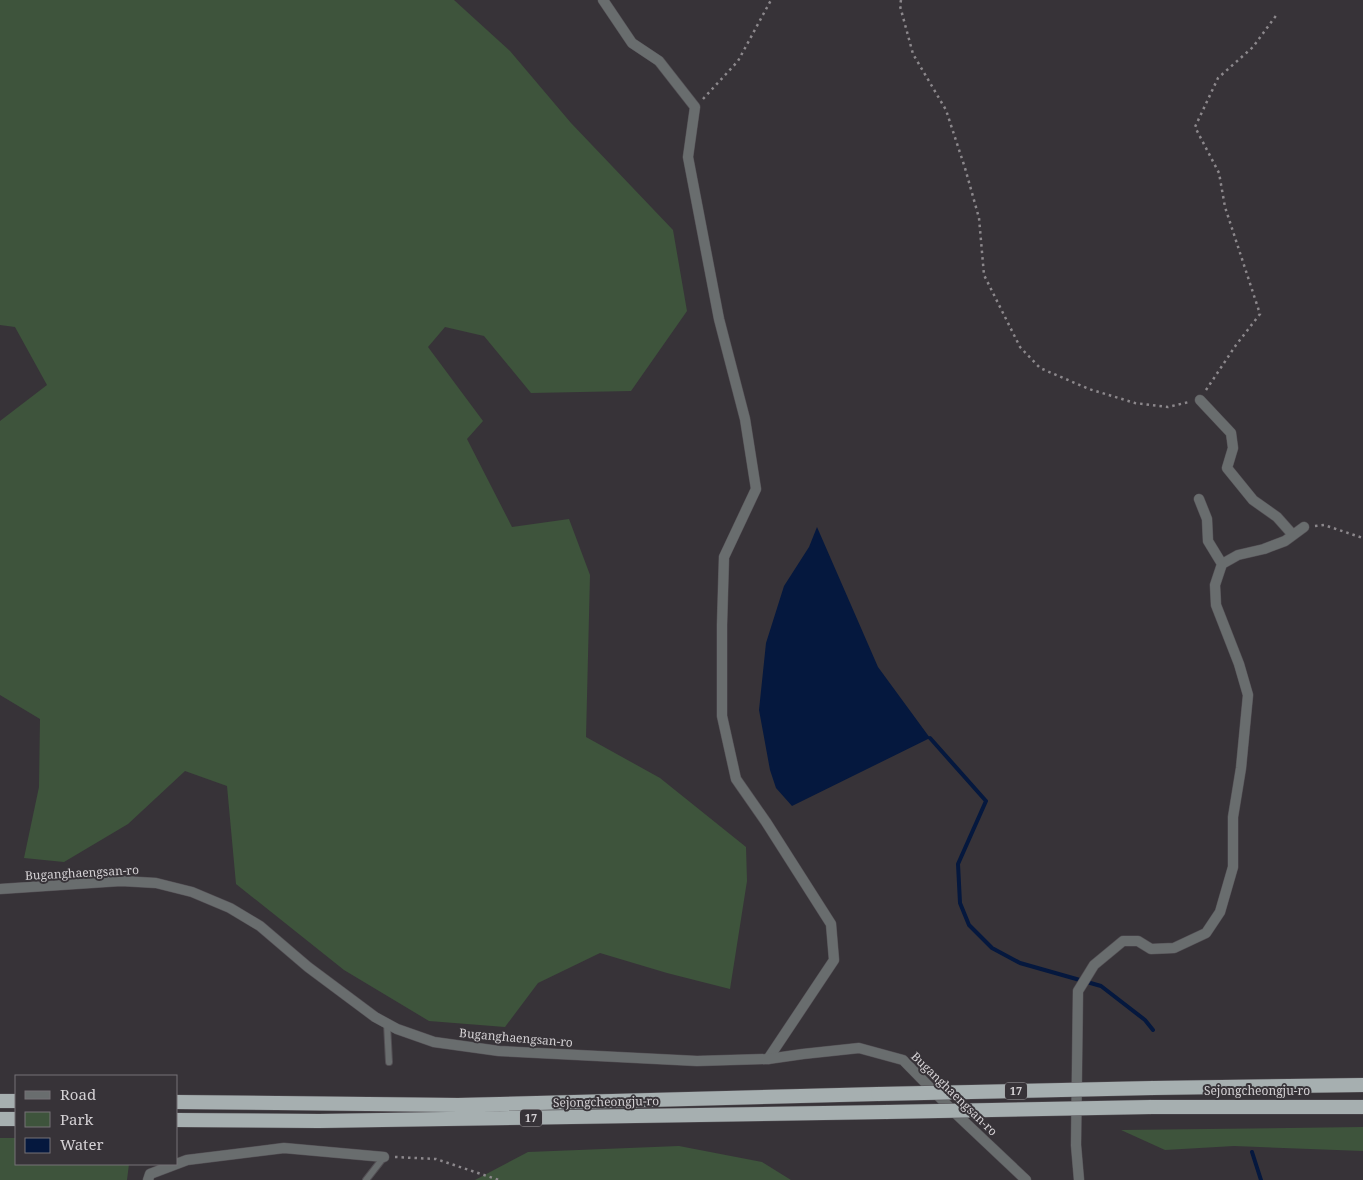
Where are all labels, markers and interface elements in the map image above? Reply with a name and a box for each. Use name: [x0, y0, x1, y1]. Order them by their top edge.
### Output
street label: Buganghaengsan-ro: [25, 861, 139, 884]
street label: Buganghaengsan-ro: [458, 1024, 574, 1051]
street label: Buganghaengsan-ro: [907, 1048, 1001, 1139]
legend: [15, 1075, 178, 1165]
road number: 17: [1005, 1082, 1027, 1100]
street label: Sejongcheongju-ro: [1204, 1082, 1310, 1099]
text: Road: [60, 1084, 96, 1104]
street label: Sejongcheongju-ro: [553, 1092, 659, 1111]
text: Park: [60, 1109, 94, 1129]
road number: 17: [520, 1110, 542, 1126]
text: Water: [60, 1134, 103, 1154]

